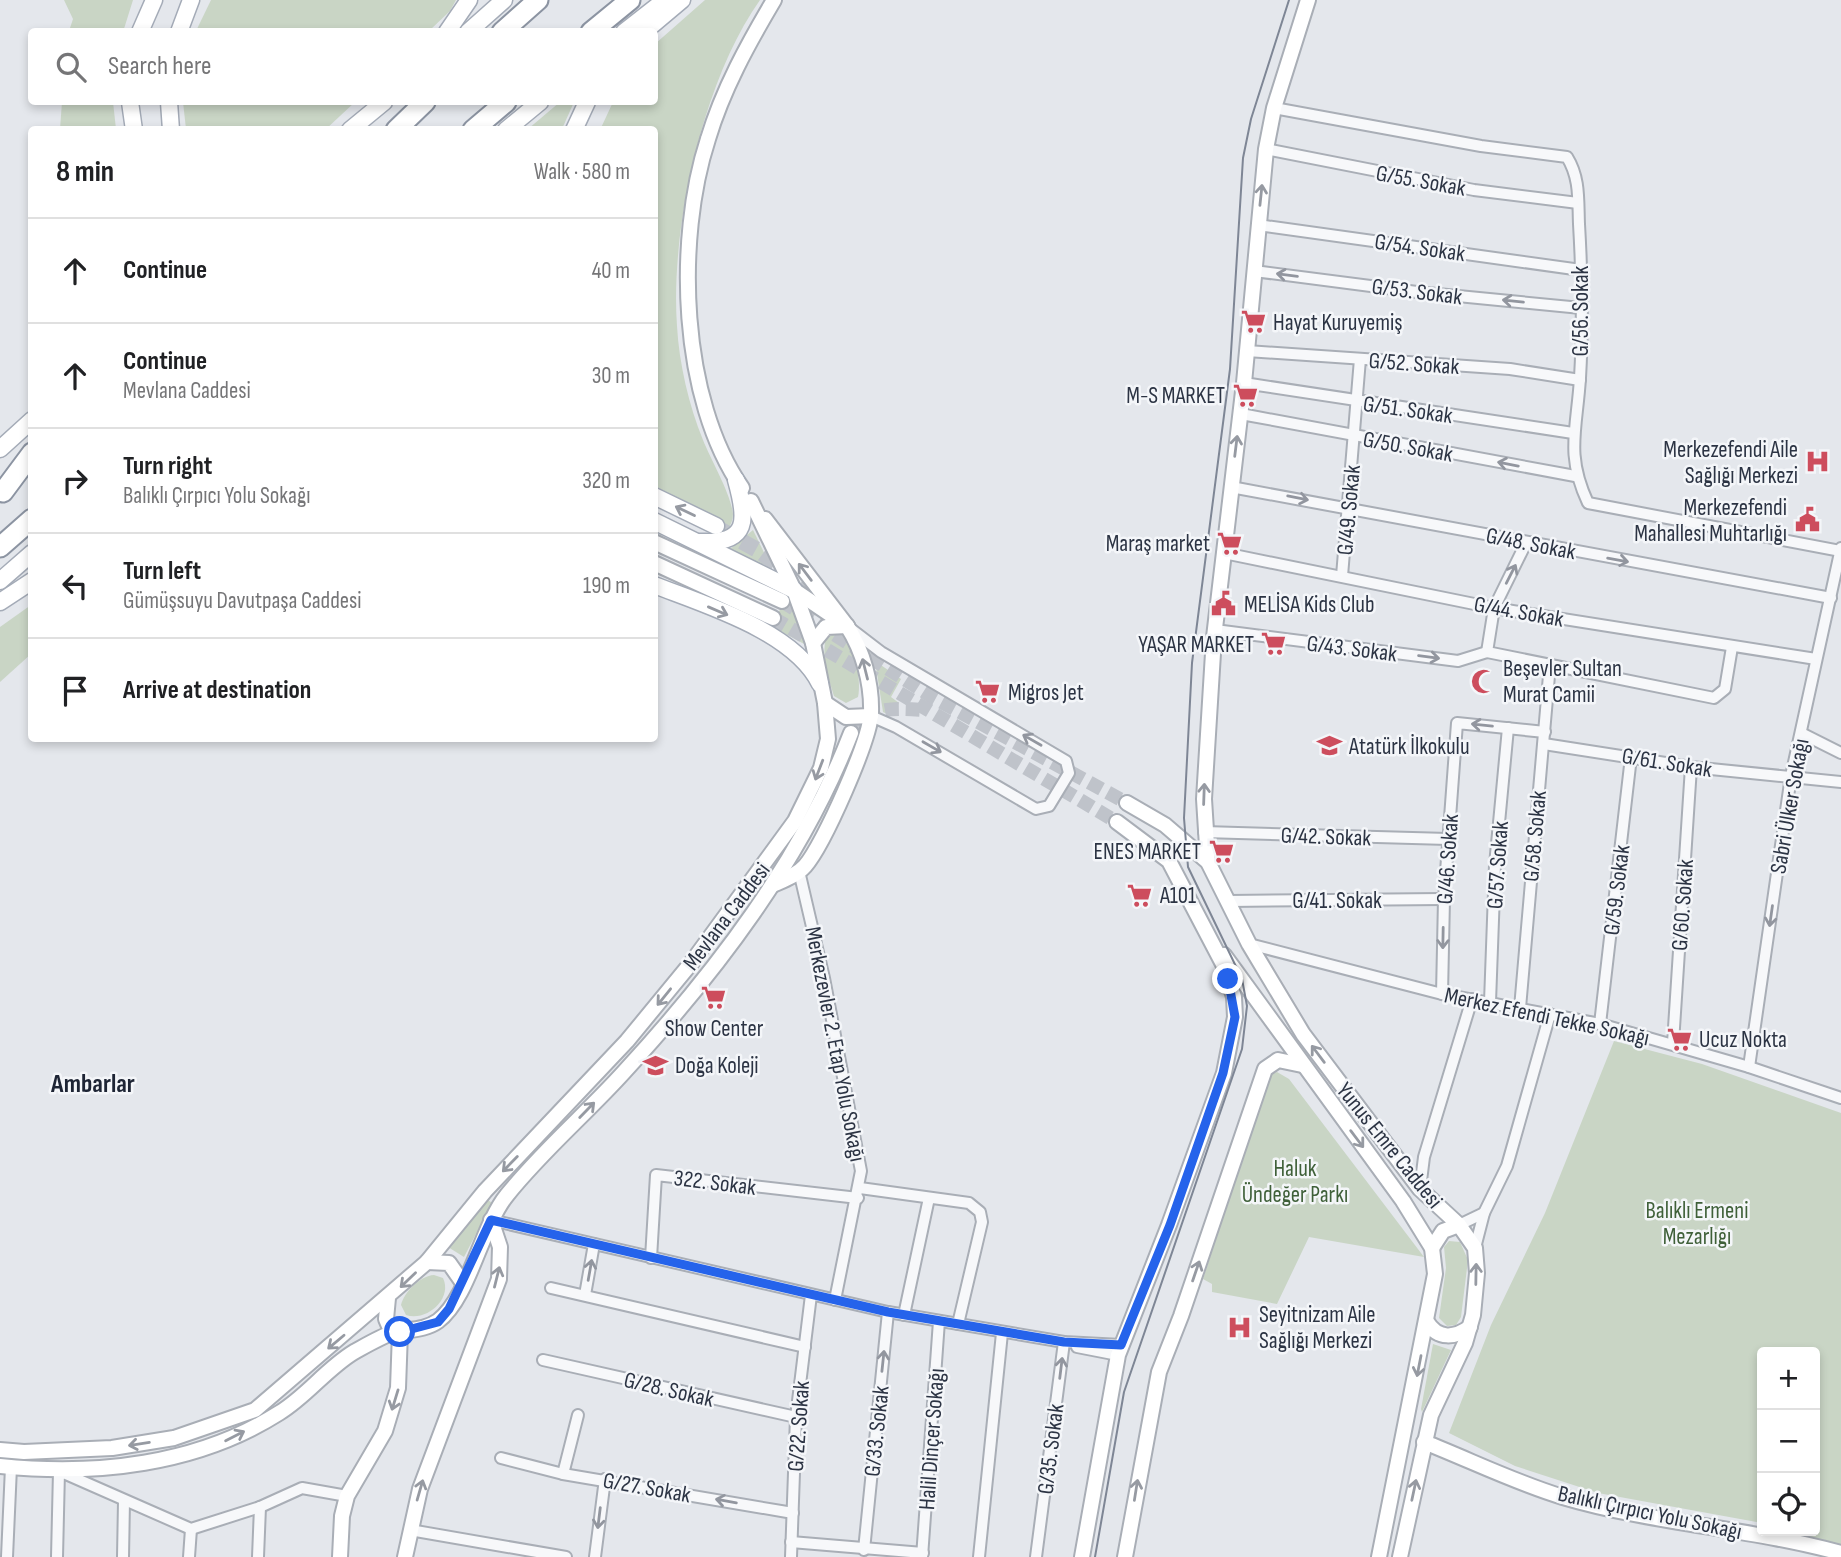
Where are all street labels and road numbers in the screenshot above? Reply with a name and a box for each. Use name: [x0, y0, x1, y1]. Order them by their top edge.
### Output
street label: G/55. Sokak: [1374, 159, 1468, 203]
street label: G/54. Sokak: [1373, 228, 1467, 268]
street label: G/56. Sokak: [1567, 265, 1595, 356]
street label: G/53. Sokak: [1370, 273, 1464, 311]
street label: G/52. Sokak: [1368, 347, 1460, 381]
street label: G/51. Sokak: [1361, 390, 1455, 430]
street label: G/50. Sokak: [1361, 425, 1455, 469]
street label: G/49. Sokak: [1331, 464, 1367, 556]
street label: G/48. Sokak: [1484, 522, 1578, 566]
street label: G/44. Sokak: [1472, 590, 1566, 634]
street label: G/43. Sokak: [1305, 630, 1399, 668]
street label: Sabri Ülker Sokağı: [1764, 736, 1816, 876]
street label: G/61. Sokak: [1620, 742, 1714, 784]
street label: G/58. Sokak: [1517, 789, 1553, 883]
street label: G/46. Sokak: [1431, 813, 1465, 905]
street label: G/57. Sokak: [1481, 820, 1515, 910]
street label: G/42. Sokak: [1280, 821, 1372, 853]
street label: G/59. Sokak: [1598, 843, 1636, 937]
street label: Mevlana Caddesi: [677, 857, 776, 976]
street label: G/60. Sokak: [1666, 858, 1700, 952]
street label: G/41. Sokak: [1292, 887, 1382, 915]
street label: Merkezevler 2. Etap Yolu Sokağı: [798, 924, 872, 1164]
street label: Merkez Efendi Tekke Sokağı: [1442, 982, 1652, 1052]
street label: Yunus Emre Caddesi: [1330, 1077, 1448, 1214]
street label: 322. Sokak: [672, 1164, 758, 1202]
street label: G/28. Sokak: [621, 1366, 717, 1414]
street label: Halil Dinçer Sokağı: [913, 1367, 951, 1511]
street label: G/22. Sokak: [782, 1379, 816, 1472]
street label: G/33. Sokak: [858, 1384, 896, 1478]
street label: G/35. Sokak: [1032, 1402, 1070, 1496]
street label: G/27. Sokak: [601, 1466, 693, 1510]
street label: Balıklı Çırpıcı Yolu Sokağı: [1555, 1480, 1744, 1546]

